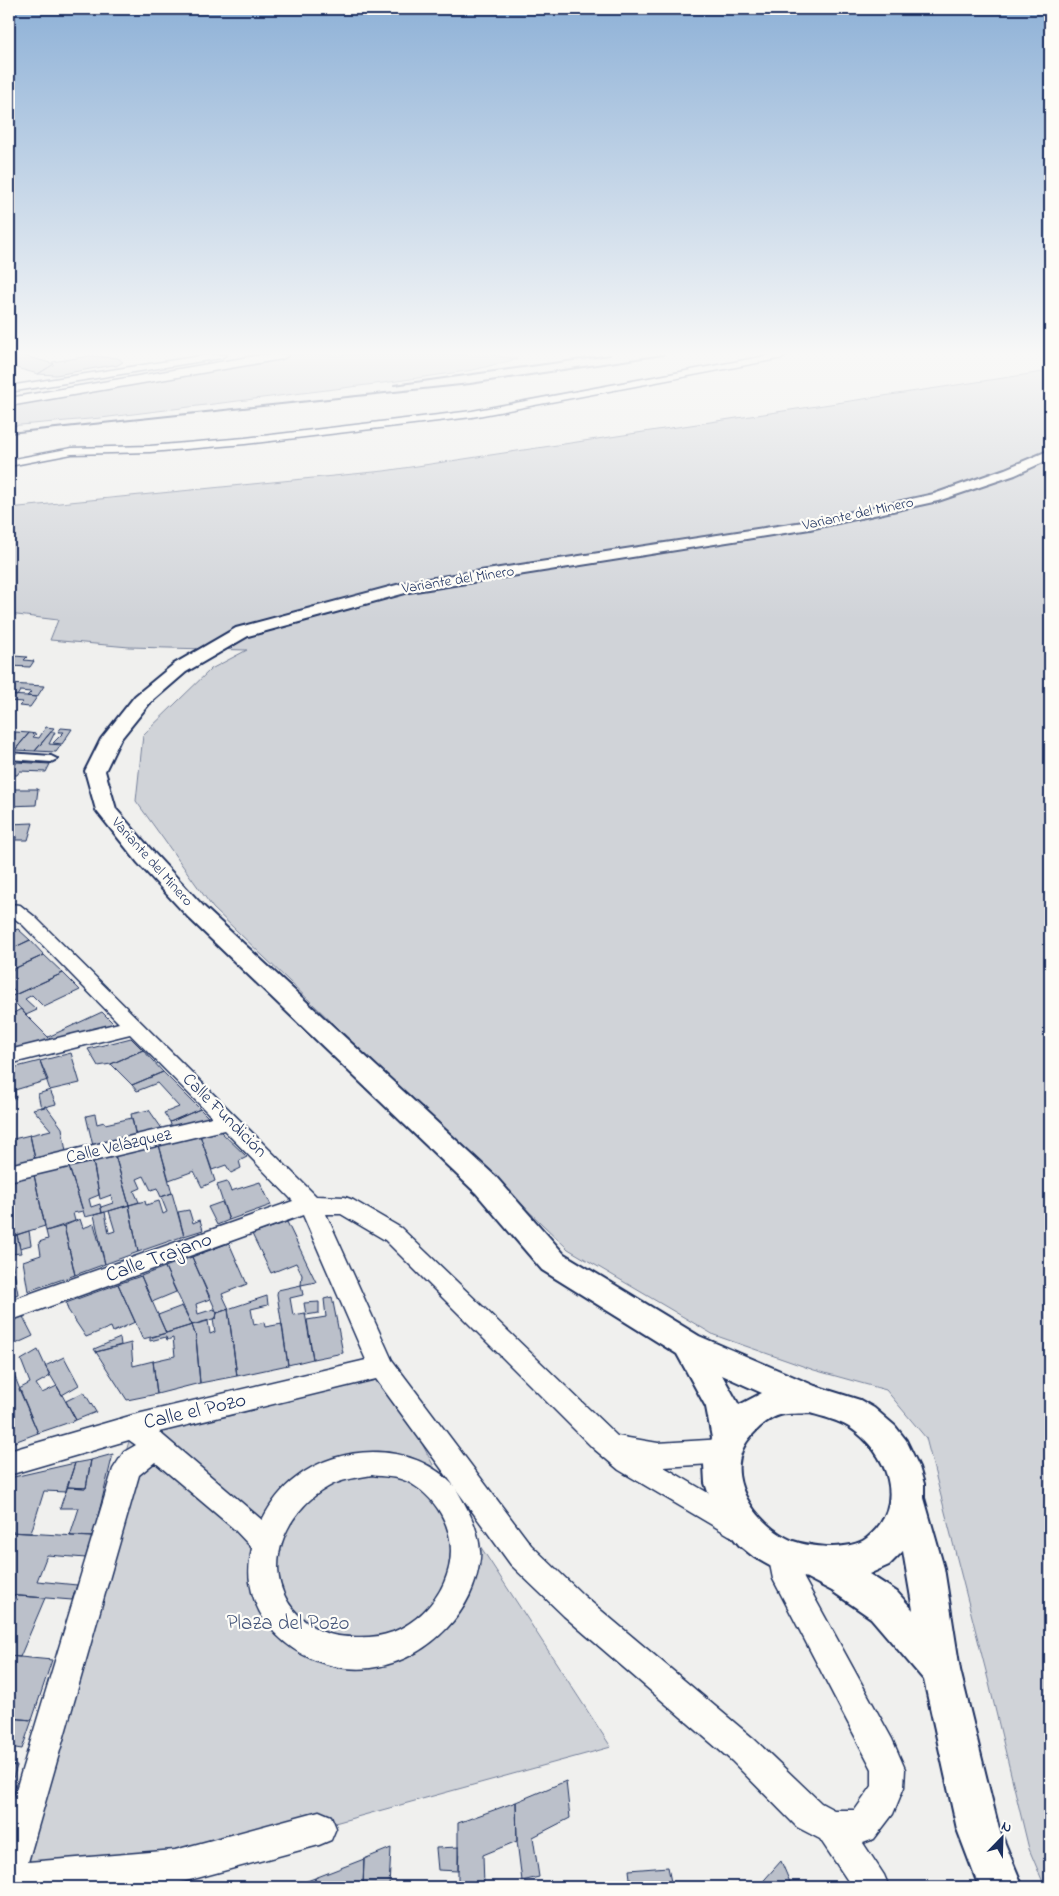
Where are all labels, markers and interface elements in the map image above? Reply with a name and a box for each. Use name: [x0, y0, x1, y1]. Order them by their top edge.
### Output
street label: Variante del Minero: [799, 491, 916, 537]
street label: Variante del Minero: [399, 560, 516, 600]
street label: Variante del Minero: [105, 812, 198, 912]
street label: Calle Fundición: [176, 1068, 272, 1164]
street label: Calle Velázquez: [64, 1122, 175, 1172]
street label: Calle Trajano: [102, 1225, 216, 1291]
street label: Calle el Pozo: [141, 1386, 249, 1438]
park label: Plaza del Pozo: [227, 1609, 349, 1639]
north arrow: [976, 1814, 1026, 1864]
text: N: [998, 1816, 1015, 1839]

